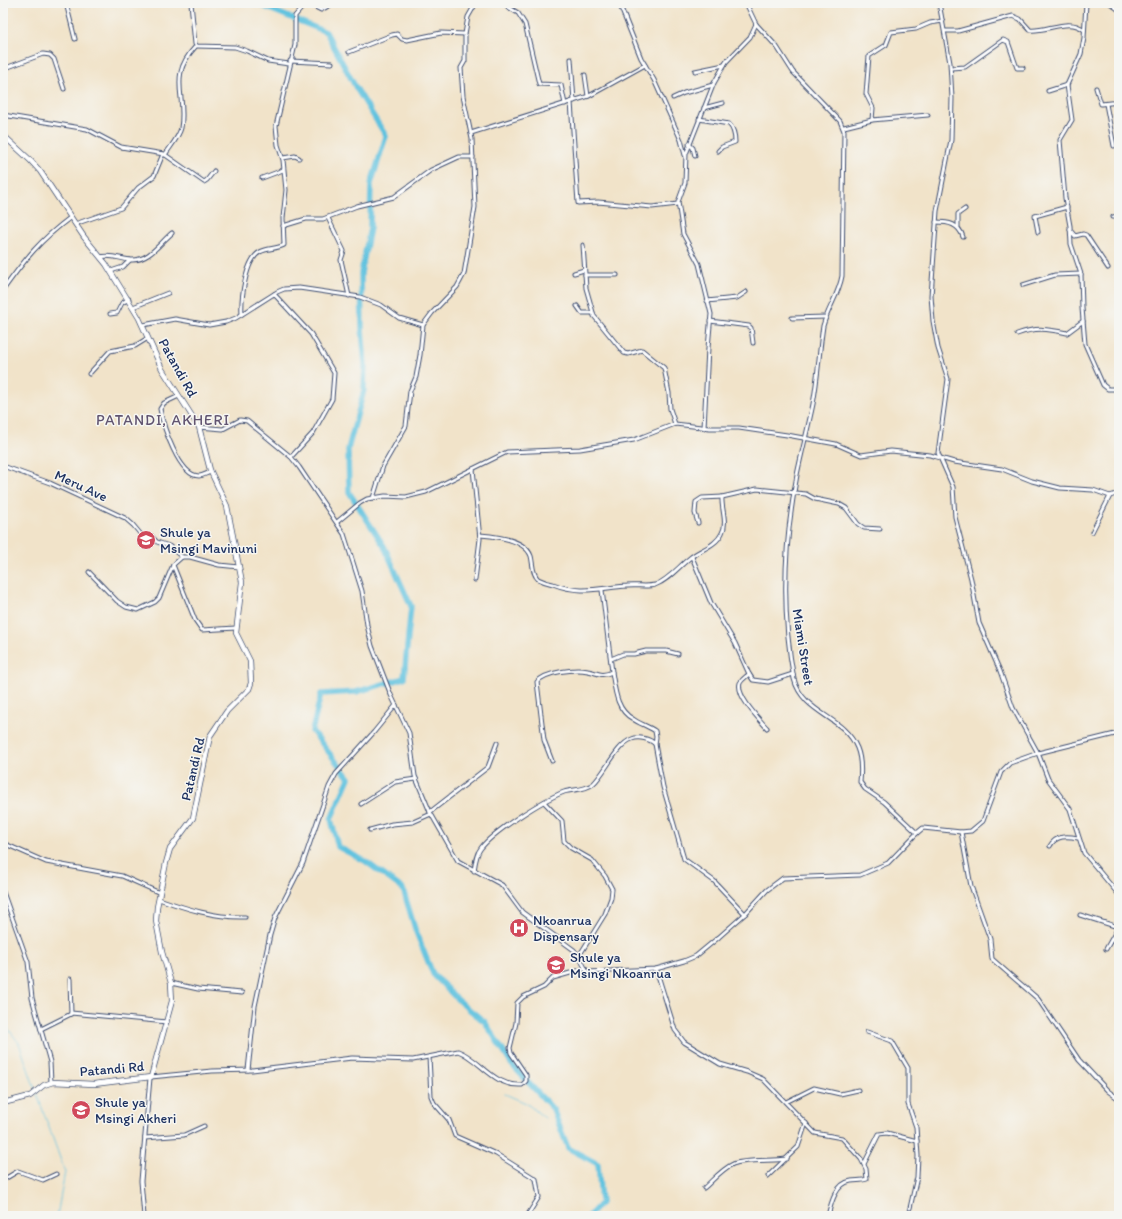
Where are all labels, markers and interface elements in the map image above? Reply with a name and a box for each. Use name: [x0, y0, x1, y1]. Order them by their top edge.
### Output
street label: Patandi Rd: [155, 336, 201, 401]
district label: PATANDI, AKHERI: [96, 411, 230, 429]
street label: Meru Ave: [52, 466, 110, 506]
place label: Shule ya Msingi Mavinuni: [160, 524, 257, 557]
school or university icon: Shule ya Msingi Mavinuni: [135, 529, 157, 551]
street label: Miami Street: [789, 608, 817, 686]
street label: Patandi Rd: [177, 735, 209, 802]
place label: Nkoanrua Dispensary: [533, 912, 599, 945]
hospital icon: Nkoanrua Dispensary: [508, 917, 530, 939]
place label: Shule ya Msingi Nkoanrua: [570, 949, 672, 982]
school or university icon: Shule ya Msingi Nkoanrua: [545, 954, 567, 976]
street label: Patandi Rd: [79, 1058, 145, 1080]
place label: Shule ya Msingi Akheri: [95, 1094, 176, 1127]
school or university icon: Shule ya Msingi Akheri: [70, 1099, 92, 1121]

